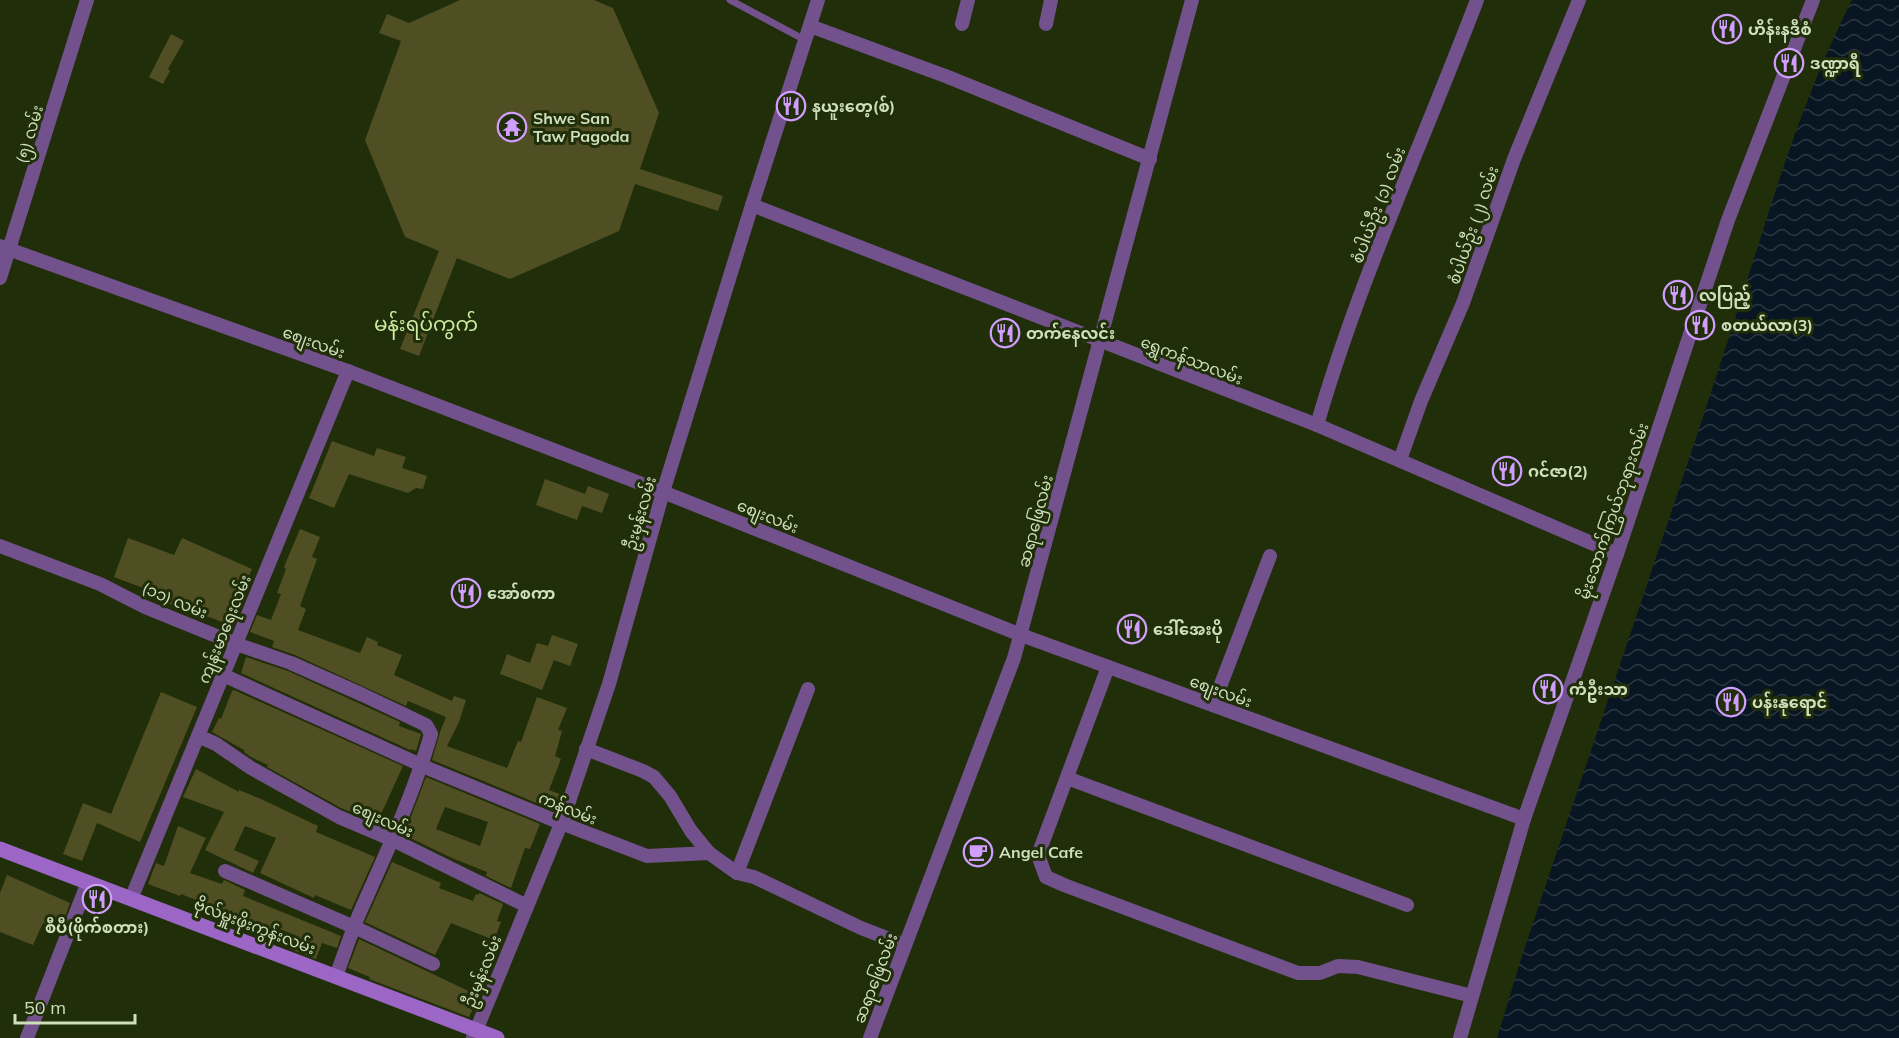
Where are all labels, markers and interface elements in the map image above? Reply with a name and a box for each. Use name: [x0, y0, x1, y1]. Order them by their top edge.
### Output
restaurant icon: ဟိန်းနဒီစံ: [1711, 13, 1743, 45]
place label: ဟိန်းနဒီစံ: [1748, 18, 1812, 43]
restaurant icon: ဒဏ္ဍာရီ: [1773, 47, 1805, 79]
place label: ဒဏ္ဍာရီ: [1810, 52, 1861, 77]
restaurant icon: နယူးတေ့(စ်): [775, 90, 807, 122]
place label: နယူးတေ့(စ်): [812, 95, 895, 120]
street label: (၅) လမ်း: [10, 102, 51, 167]
place label: Shwe San Taw Pagoda: [533, 108, 629, 146]
temple icon: Shwe San Taw Pagoda: [496, 111, 528, 143]
street label: စံပါယ်ဦး (၁) လမ်း: [1346, 144, 1413, 267]
street label: စံပါယ်ဦး (၂) လမ်း: [1442, 163, 1506, 288]
restaurant icon: လပြည့်: [1662, 279, 1694, 311]
place label: လပြည့်: [1699, 284, 1751, 309]
restaurant icon: စတယ်လာ(3): [1684, 309, 1716, 341]
district label: မန်းရပ်ကွက်: [374, 310, 478, 340]
place label: စတယ်လာ(3): [1721, 314, 1813, 335]
restaurant icon: တက်နေလင်း: [989, 317, 1021, 349]
street label: စျေးလမ်း: [279, 321, 348, 366]
place label: တက်နေလင်း: [1026, 322, 1115, 347]
street label: ‌ရွှေကန်သာလမ်း: [1137, 330, 1246, 392]
street label: မိုးသောက်ကြွယ်ဘုရားလမ်း: [1572, 420, 1657, 604]
restaurant icon: ဂင်ဇာ(2): [1491, 455, 1523, 487]
place label: ဂင်ဇာ(2): [1528, 460, 1588, 481]
street label: ဆရာဖြေလမ်း: [1012, 472, 1061, 571]
street label: ဦးမှန်းလမ်း: [619, 473, 665, 554]
street label: စျေးလမ်း: [733, 494, 802, 541]
street label: ကျန်းမာရေးလမ်း: [192, 571, 259, 688]
street label: (၁၁) လမ်း: [139, 576, 211, 623]
restaurant icon: အော်စကာ: [450, 577, 482, 609]
place label: အော်စကာ: [487, 582, 555, 603]
restaurant icon: ဒေါ်အေးပို: [1116, 613, 1148, 645]
place label: ဒေါ်အေးပို: [1153, 619, 1223, 643]
street label: စျေးလမ်း: [1186, 670, 1255, 715]
restaurant icon: ကံဦးသာ: [1532, 673, 1564, 705]
place label: ကံဦးသာ: [1569, 679, 1628, 703]
restaurant icon: ပန်းနုရောင်: [1715, 686, 1747, 718]
place label: ပန်းနုရောင်: [1752, 691, 1827, 716]
street label: ကန်လမ်း: [534, 786, 601, 832]
street label: စျေးလမ်း: [348, 796, 417, 845]
cafe icon: Angel Cafe: [962, 836, 994, 868]
place label: Angel Cafe: [999, 842, 1083, 862]
restaurant icon: စီပီ(ဖိုက်စတား): [81, 883, 113, 915]
street label: ဗိုလ်မှူးဖိုးကွန်းလမ်း: [190, 893, 319, 963]
place label: စီပီ(ဖိုက်စတား): [45, 916, 149, 941]
street label: ဆရာဖြေလမ်း: [848, 930, 905, 1027]
street label: ဦးမှန်းလမ်း: [458, 932, 510, 1012]
scale bar: [15, 987, 135, 1025]
text: 50 m: [24, 996, 66, 1019]

